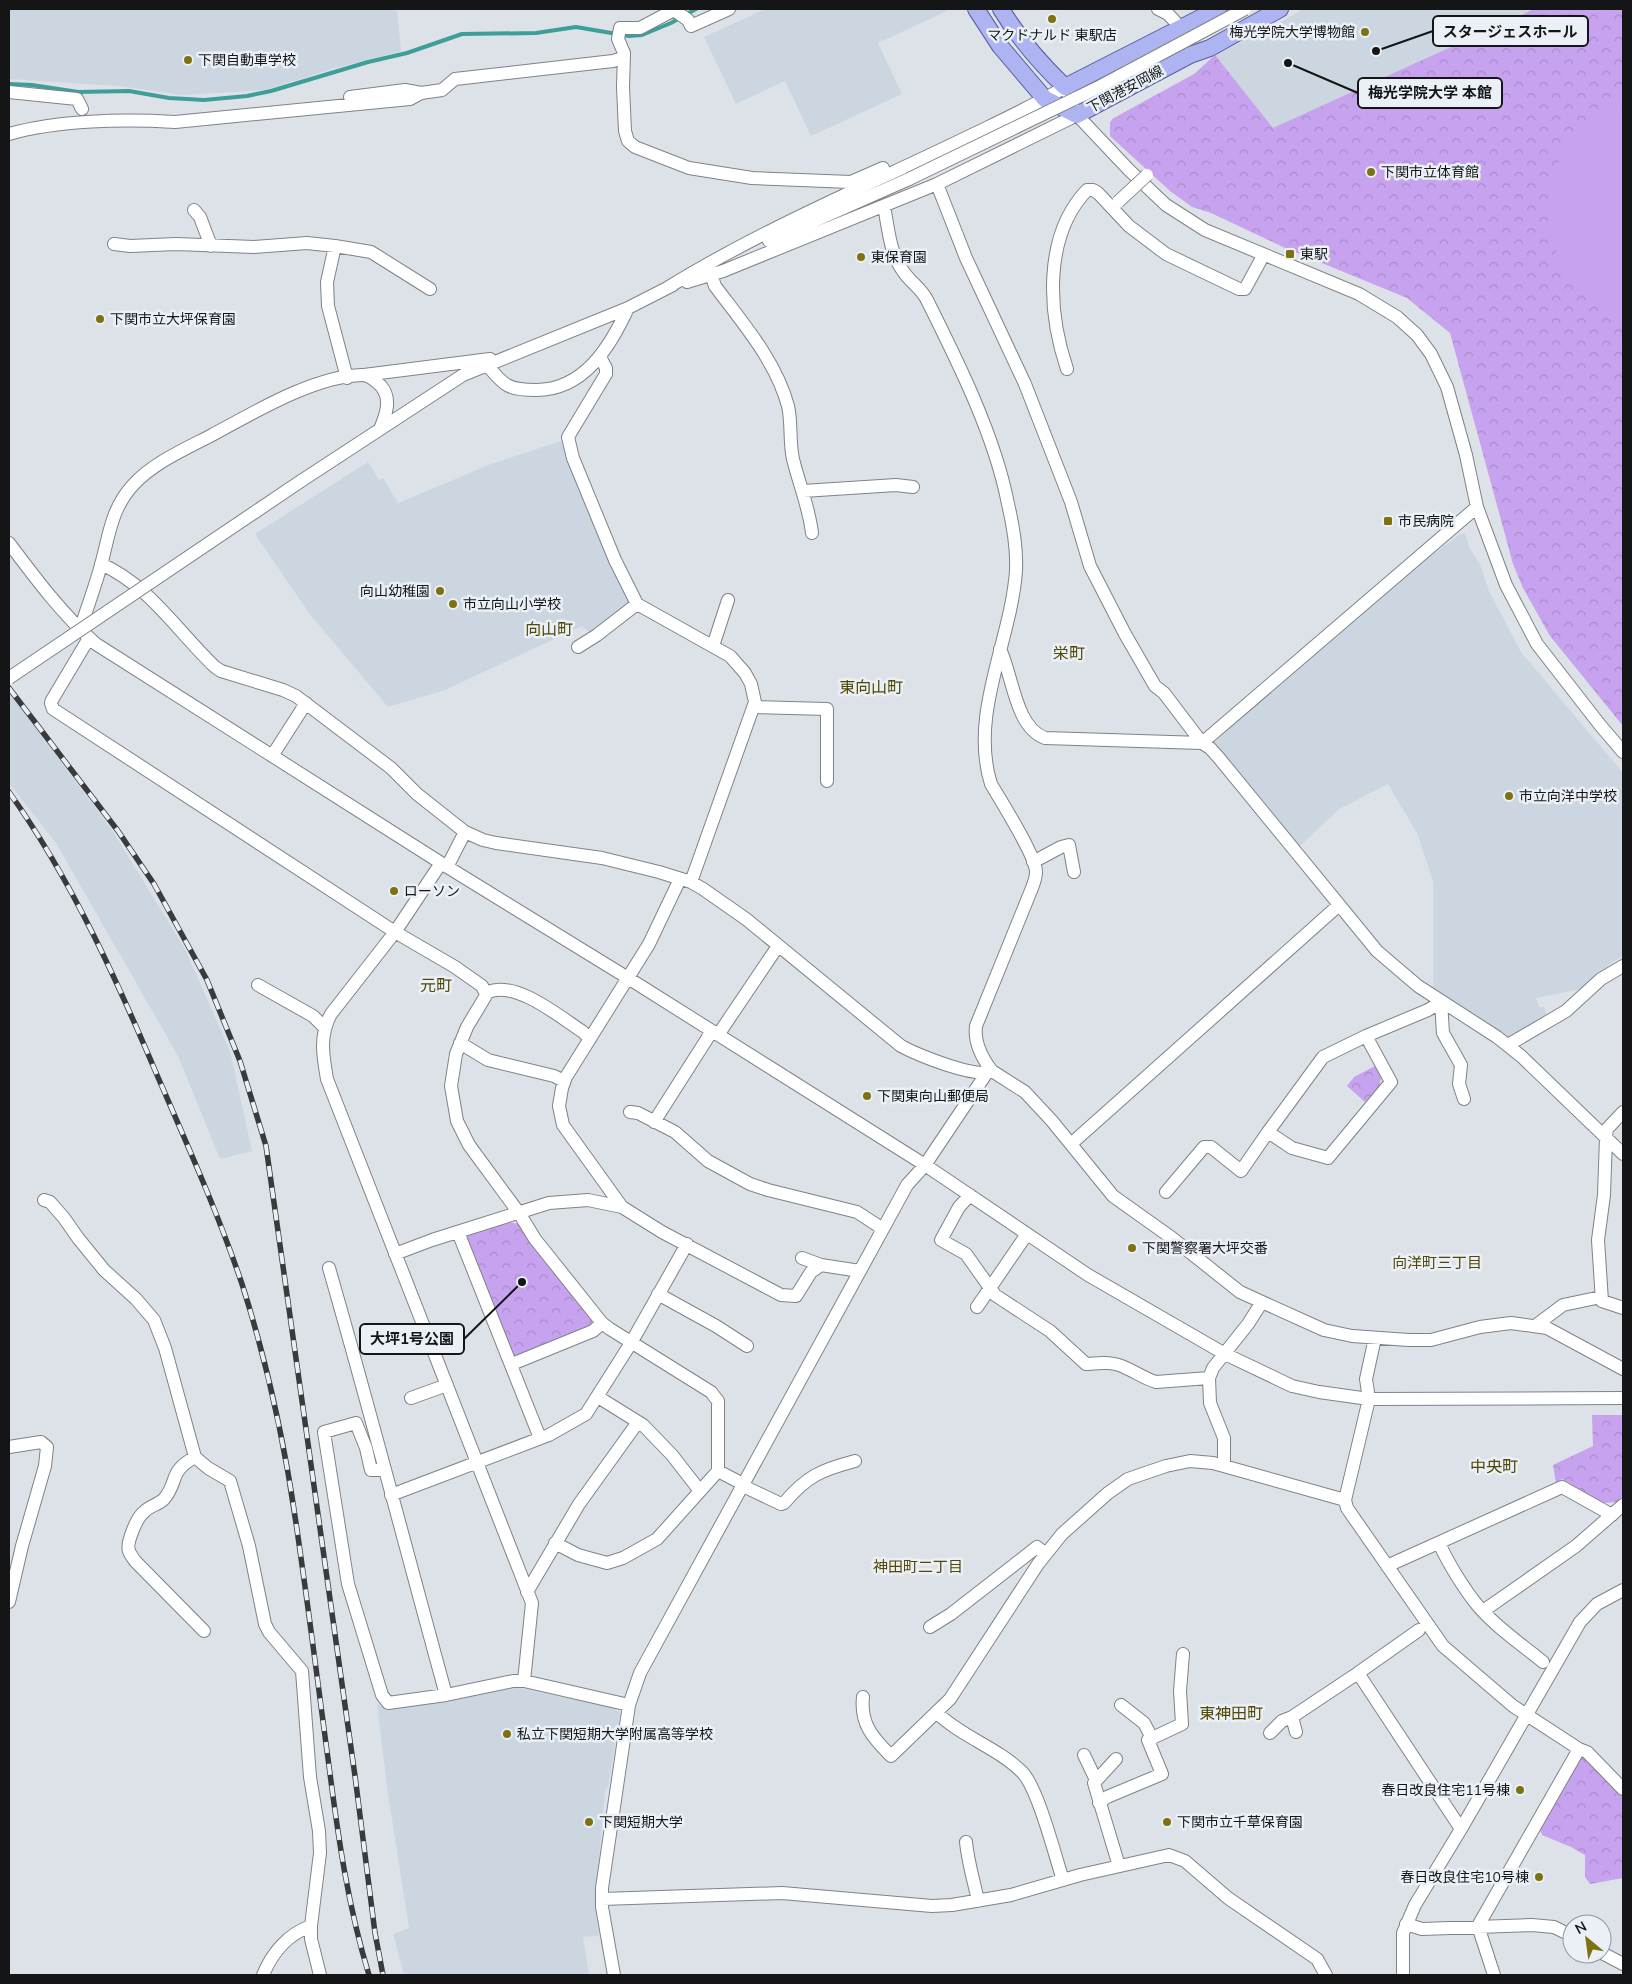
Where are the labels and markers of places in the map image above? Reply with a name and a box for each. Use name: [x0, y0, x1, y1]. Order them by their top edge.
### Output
marker: マクドナルド 東駅店: [1046, 13, 1058, 25]
callout: スタージェスホール: [1433, 16, 1588, 46]
place label: 梅光学院大学博物館: [1229, 23, 1355, 41]
place label: マクドナルド 東駅店: [987, 26, 1117, 44]
marker: 梅光学院大学博物館: [1359, 26, 1371, 38]
place label: 下関自動車学校: [198, 51, 296, 69]
marker: 下関自動車学校: [182, 54, 194, 66]
callout: 梅光学院大学 本館: [1358, 78, 1502, 108]
place label: 下関市立体育館: [1381, 163, 1479, 181]
marker: 下関市立体育館: [1365, 166, 1377, 178]
place label: 東駅: [1300, 245, 1328, 263]
place label: 東保育園: [871, 248, 927, 266]
marker: 東駅: [1284, 248, 1296, 260]
marker: 東保育園: [855, 251, 867, 263]
place label: 下関市立大坪保育園: [110, 310, 236, 328]
marker: 下関市立大坪保育園: [94, 313, 106, 325]
place label: 市民病院: [1398, 512, 1454, 530]
marker: 市民病院: [1382, 515, 1394, 527]
place label: 向山幼稚園: [360, 582, 430, 600]
marker: 向山幼稚園: [434, 585, 446, 597]
place label: 市立向山小学校: [463, 595, 561, 613]
marker: 市立向山小学校: [447, 598, 459, 610]
place label: 市立向洋中学校: [1519, 787, 1617, 805]
marker: 市立向洋中学校: [1503, 790, 1515, 802]
place label: ローソン: [404, 882, 460, 900]
marker: ローソン: [388, 885, 400, 897]
place label: 下関東向山郵便局: [877, 1087, 989, 1105]
marker: 下関東向山郵便局: [861, 1090, 873, 1102]
place label: 下関警察署大坪交番: [1142, 1239, 1268, 1257]
marker: 下関警察署大坪交番: [1126, 1242, 1138, 1254]
callout: 大坪1号公園: [360, 1324, 464, 1354]
place label: 私立下関短期大学附属高等学校: [517, 1725, 713, 1743]
marker: 私立下関短期大学附属高等学校: [501, 1728, 513, 1740]
place label: 春日改良住宅11号棟: [1381, 1781, 1510, 1799]
marker: 春日改良住宅11号棟: [1514, 1784, 1526, 1796]
place label: 下関短期大学: [599, 1813, 683, 1831]
place label: 下関市立千草保育園: [1177, 1813, 1303, 1831]
marker: 下関短期大学: [583, 1816, 595, 1828]
marker: 下関市立千草保育園: [1161, 1816, 1173, 1828]
place label: 春日改良住宅10号棟: [1400, 1868, 1529, 1886]
marker: 春日改良住宅10号棟: [1533, 1871, 1545, 1883]

